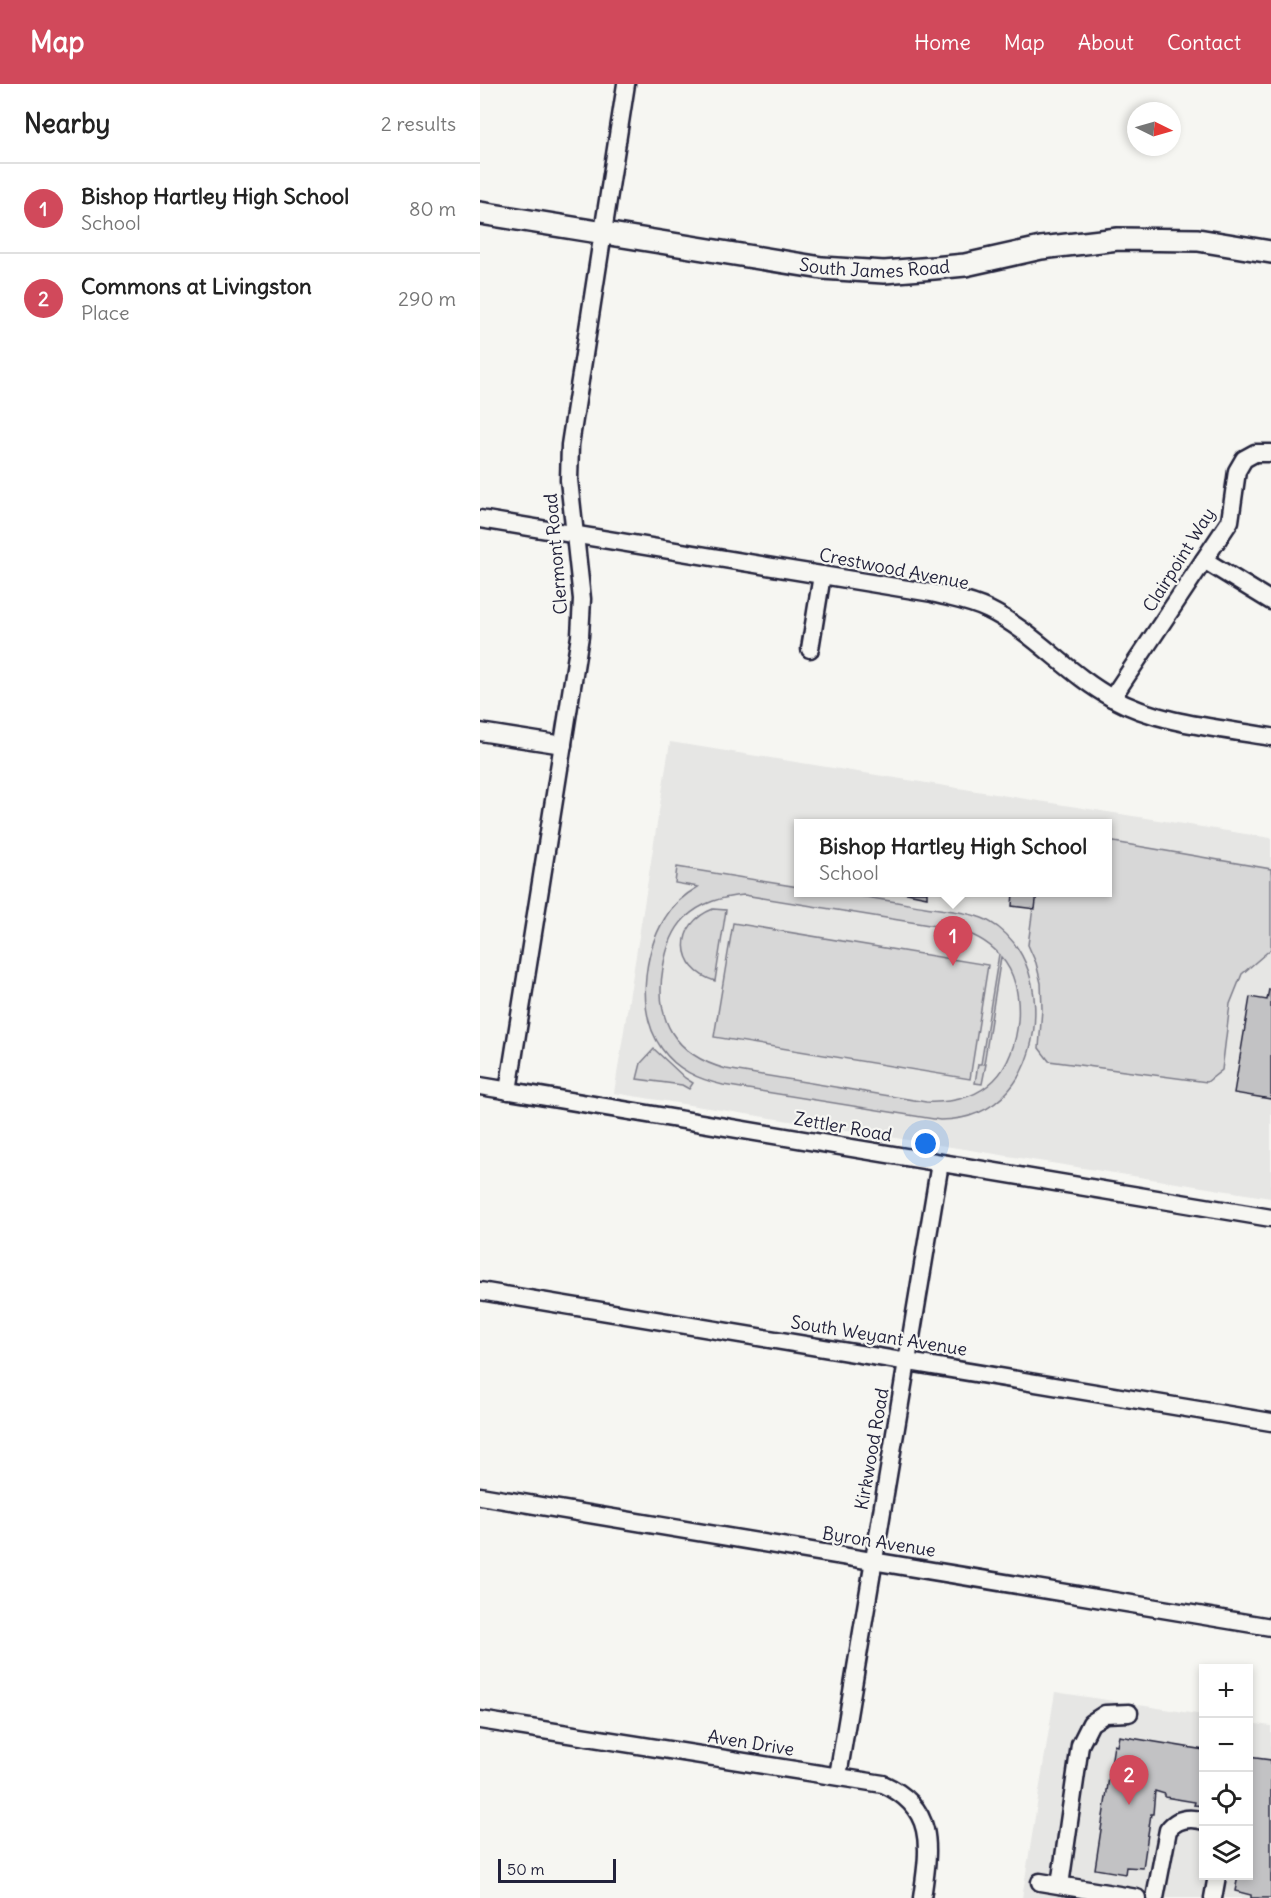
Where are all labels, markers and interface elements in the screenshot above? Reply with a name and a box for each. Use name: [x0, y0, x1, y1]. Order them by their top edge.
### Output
text: Map: [30, 24, 84, 60]
text: Home: [914, 29, 971, 56]
text: Map: [1004, 29, 1045, 56]
text: About: [1078, 29, 1134, 56]
text: Contact: [1167, 29, 1241, 56]
north arrow: [1127, 102, 1181, 156]
text: Nearby: [24, 107, 110, 140]
text: 2 results: [381, 111, 456, 136]
text: Bishop Hartley High School: [81, 182, 349, 210]
text: 1: [40, 196, 47, 221]
text: 80 m: [409, 196, 456, 221]
text: School: [81, 210, 141, 235]
street label: South James Road: [798, 253, 951, 283]
text: Commons at Livingston: [81, 272, 312, 300]
text: 2: [38, 286, 49, 311]
text: 290 m: [398, 286, 456, 311]
text: Place: [81, 300, 129, 325]
street label: Clermont Road: [539, 492, 572, 616]
street label: Clairpoint Way: [1137, 503, 1220, 616]
street label: Crestwood Avenue: [817, 543, 971, 594]
popup: [794, 819, 1112, 897]
text: Bishop Hartley High School: [819, 832, 1087, 860]
text: School: [819, 860, 879, 885]
pin: 1: [934, 916, 972, 966]
street label: Zettler Road: [792, 1107, 894, 1146]
your location: [911, 1129, 940, 1158]
street label: South Weyant Avenue: [789, 1310, 969, 1361]
street label: Kirkwood Road: [849, 1386, 894, 1512]
street label: Byron Avenue: [821, 1521, 937, 1562]
map controls: [1199, 1664, 1253, 1880]
button: +: [1199, 1664, 1253, 1718]
button: −: [1199, 1718, 1253, 1772]
street label: Aven Drive: [706, 1724, 796, 1761]
pin: 2: [1110, 1756, 1148, 1805]
button: locate: [1199, 1772, 1253, 1826]
button: layers: [1199, 1826, 1253, 1880]
scale bar: [498, 1856, 616, 1884]
text: 50 m: [507, 1859, 545, 1879]

